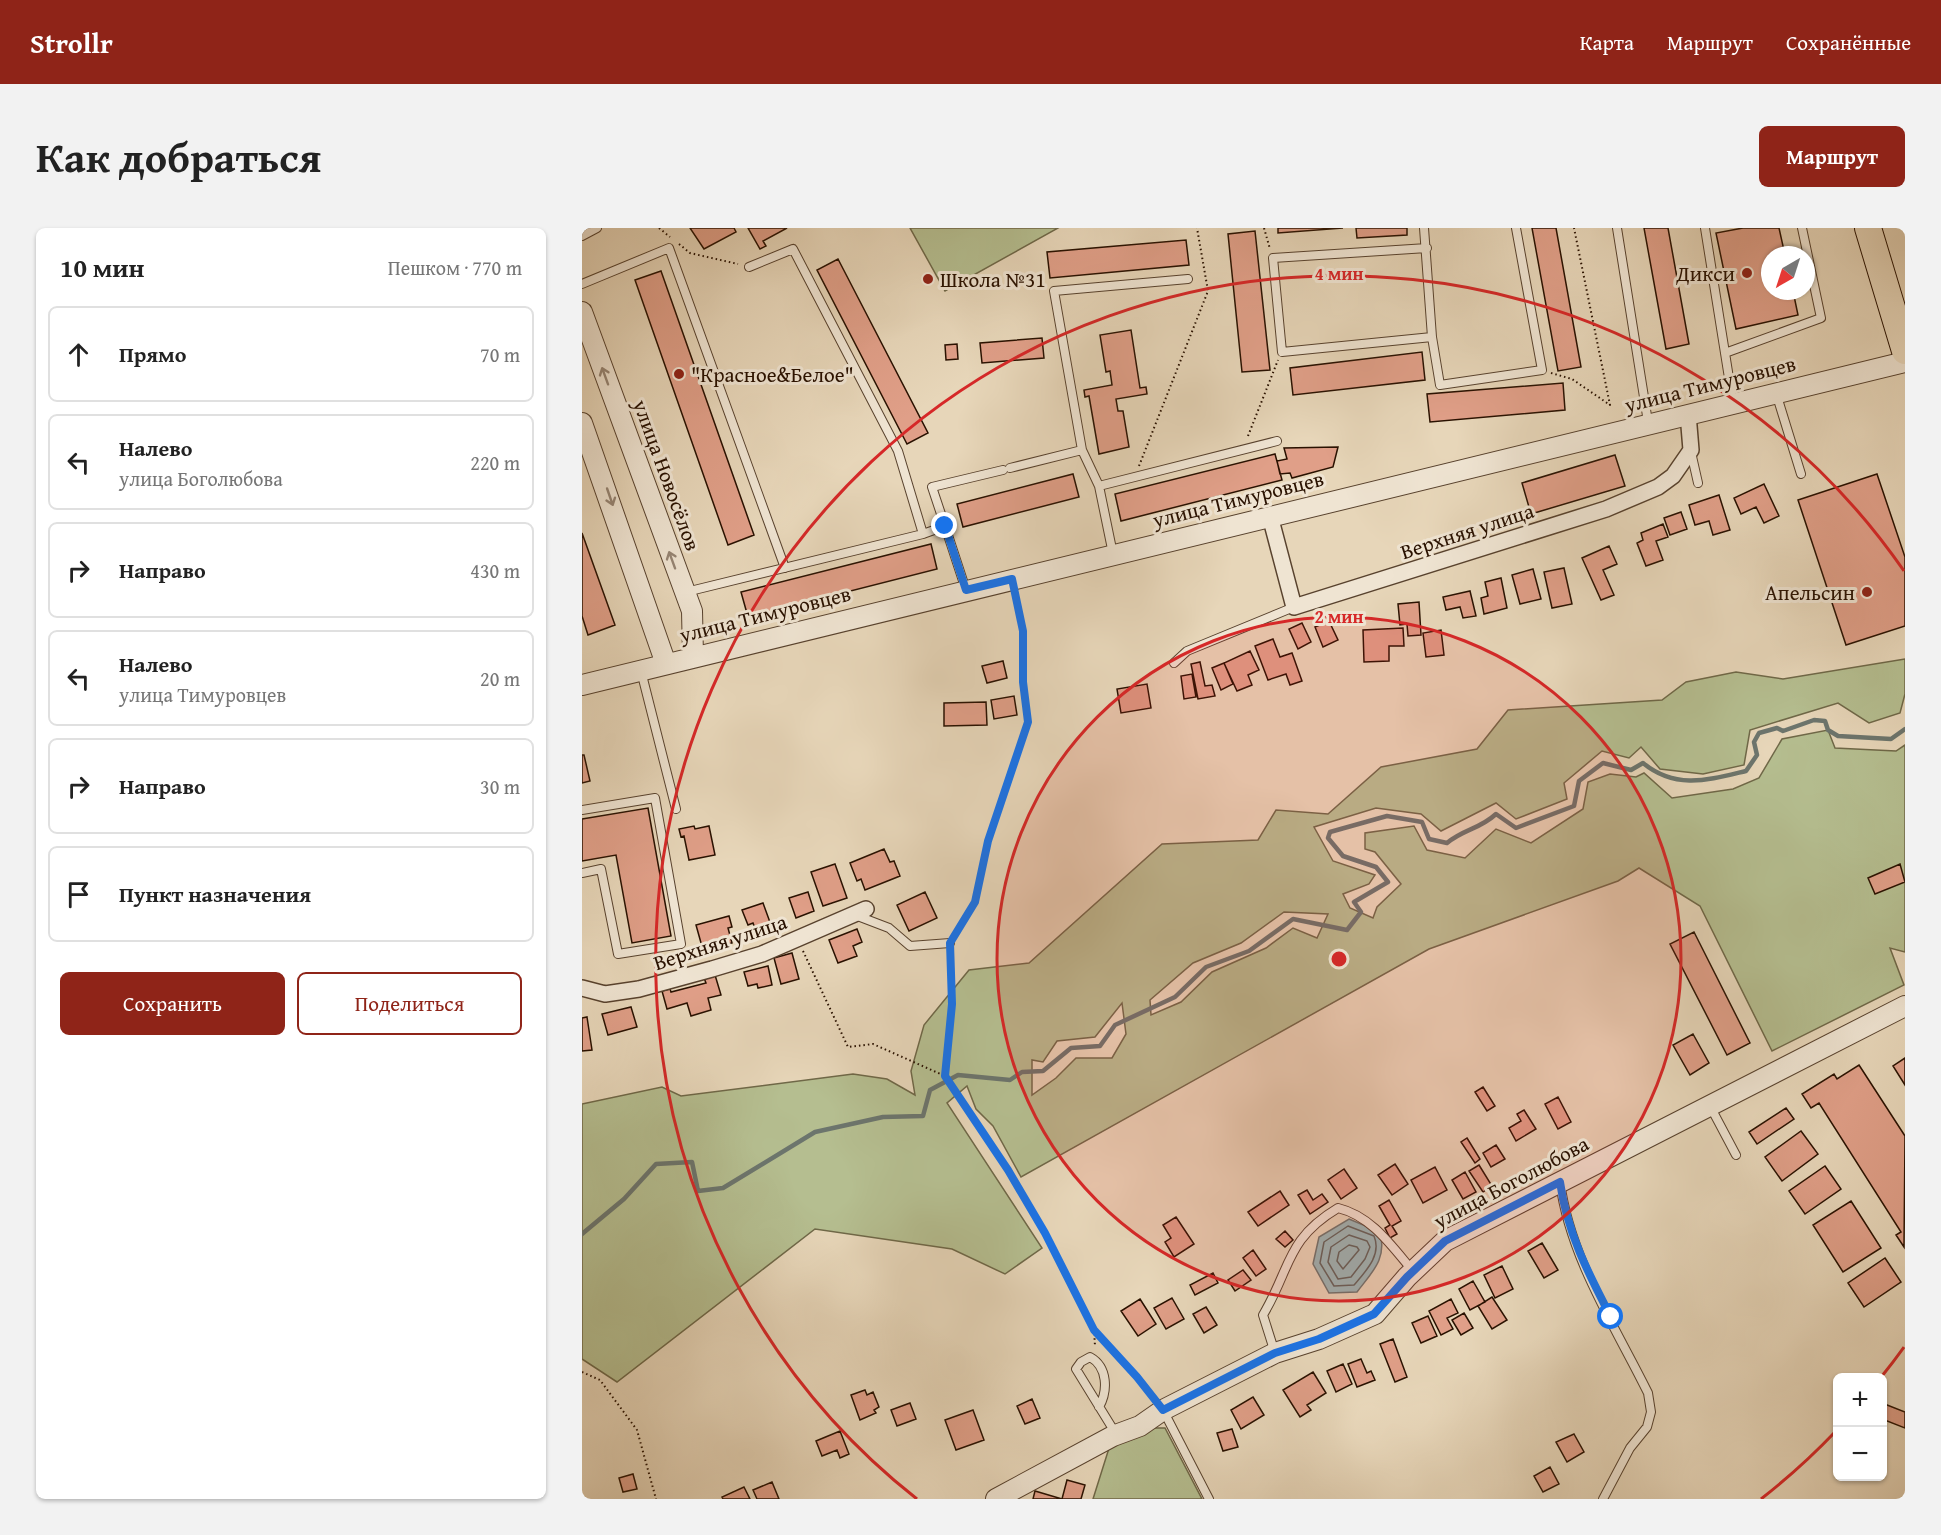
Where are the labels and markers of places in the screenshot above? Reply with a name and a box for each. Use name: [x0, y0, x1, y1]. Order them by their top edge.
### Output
place label: Дикси: [1675, 258, 1735, 289]
place label: Школа №31: [940, 264, 1046, 295]
marker: Дикси: [1740, 266, 1754, 280]
marker: Школа №31: [921, 272, 935, 286]
place label: "Красное&Белое": [691, 359, 854, 390]
marker: "Красное&Белое": [672, 367, 686, 381]
place label: Апельсин: [1765, 577, 1855, 608]
marker: Апельсин: [1860, 585, 1874, 599]
centre of rings: [1329, 949, 1349, 969]

